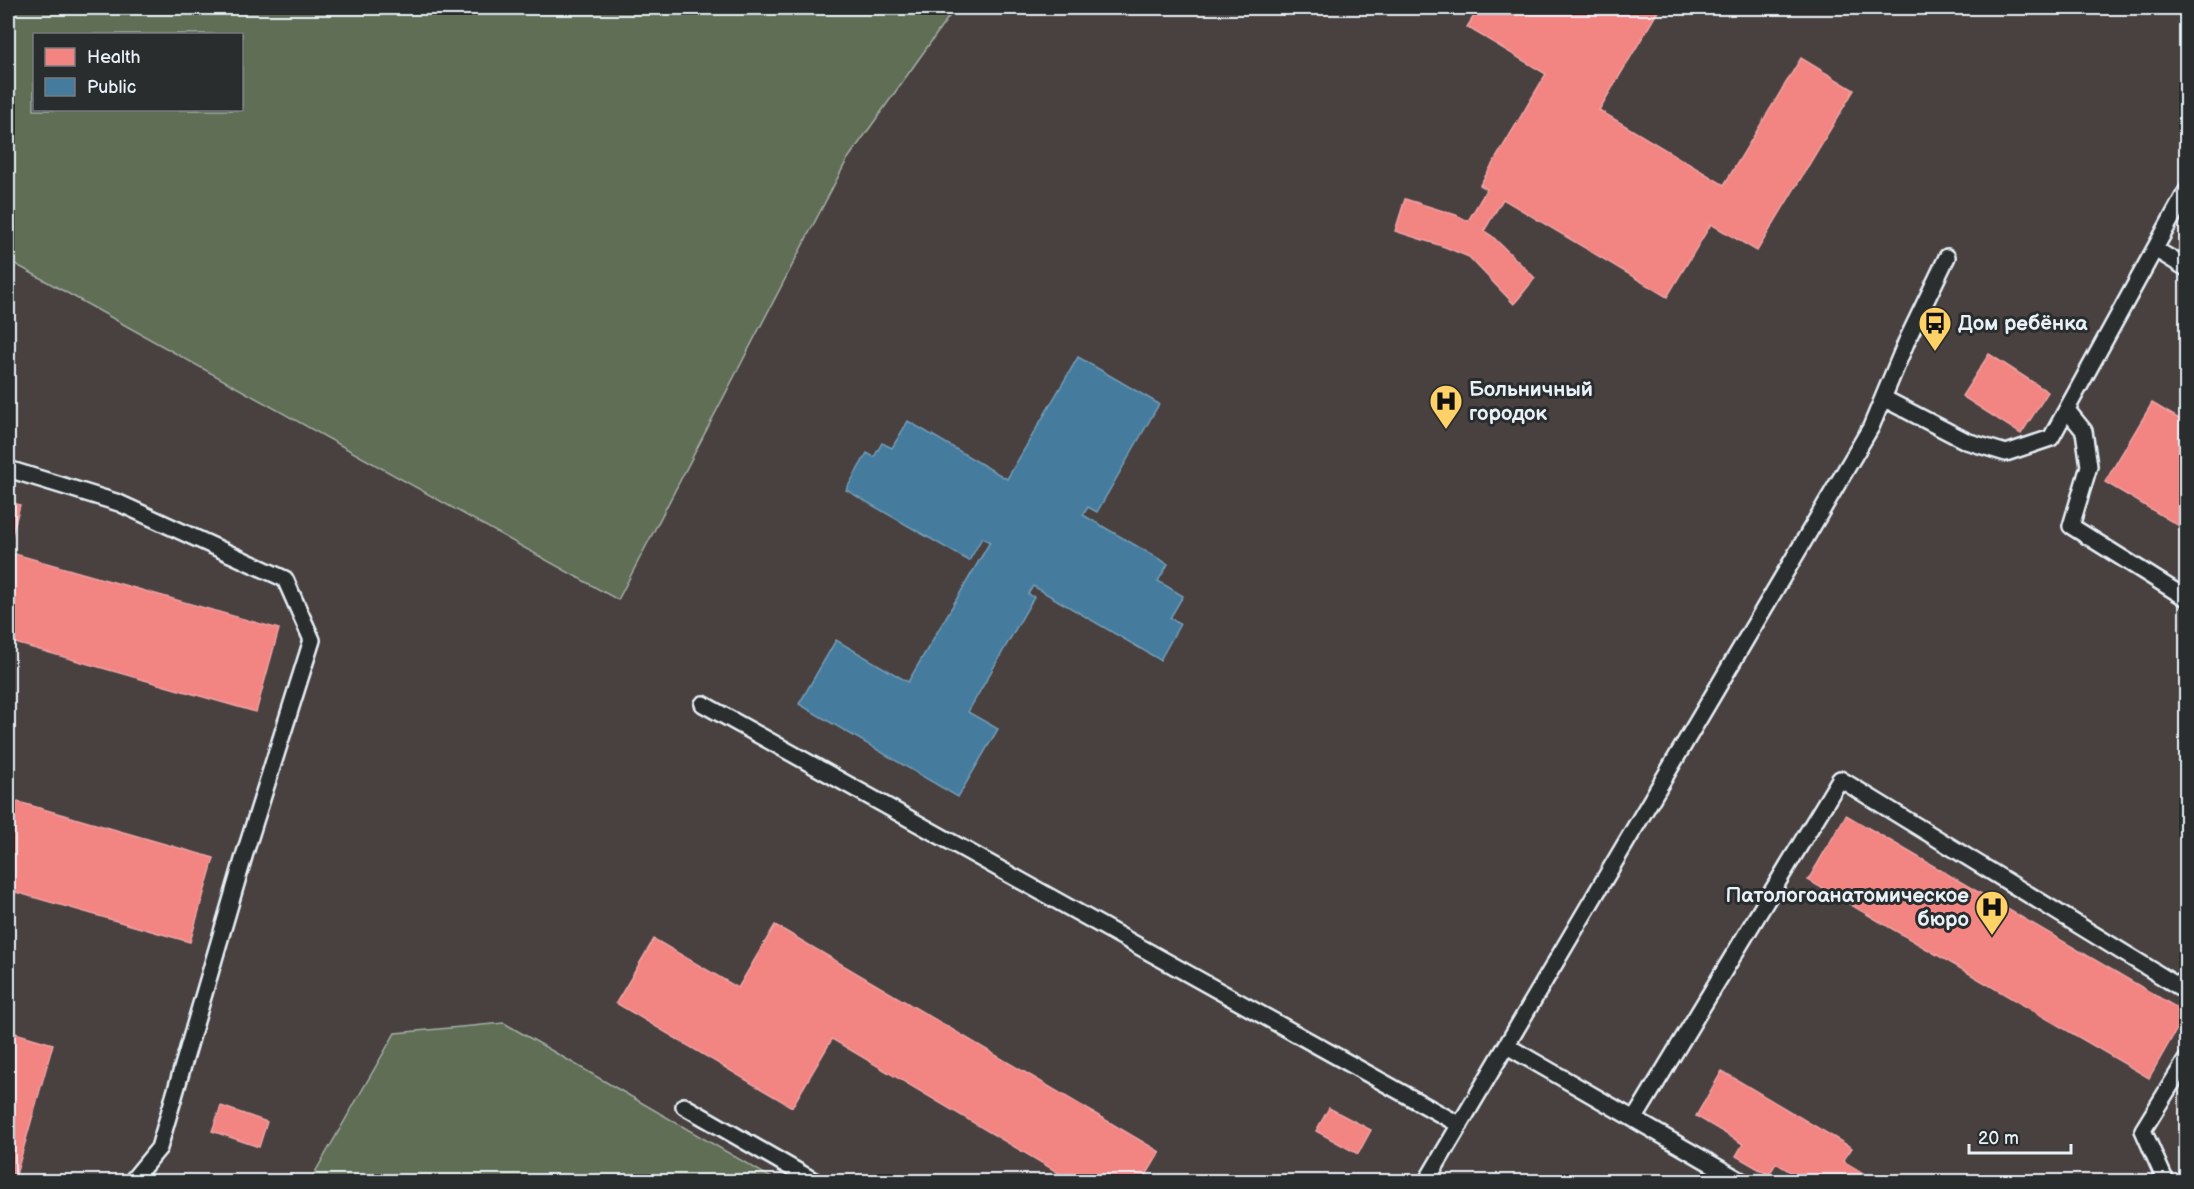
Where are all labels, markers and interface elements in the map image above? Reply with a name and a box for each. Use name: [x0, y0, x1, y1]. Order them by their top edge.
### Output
legend: [33, 33, 243, 111]
text: Health: [87, 47, 141, 68]
text: Public: [87, 77, 136, 98]
bus stop icon: Дом ребёнка: [1917, 305, 1953, 352]
place label: Дом ребёнка: [1958, 311, 2088, 336]
place label: Больничный городок: [1469, 377, 1593, 426]
hospital icon: Больничный городок: [1428, 383, 1464, 430]
place label: Патологоанатомическое бюро: [1725, 883, 1969, 932]
hospital icon: Патологоанатомическое бюро: [1974, 889, 2010, 936]
scale bar: [1969, 1117, 2071, 1155]
text: 20 m: [1978, 1128, 2019, 1149]

